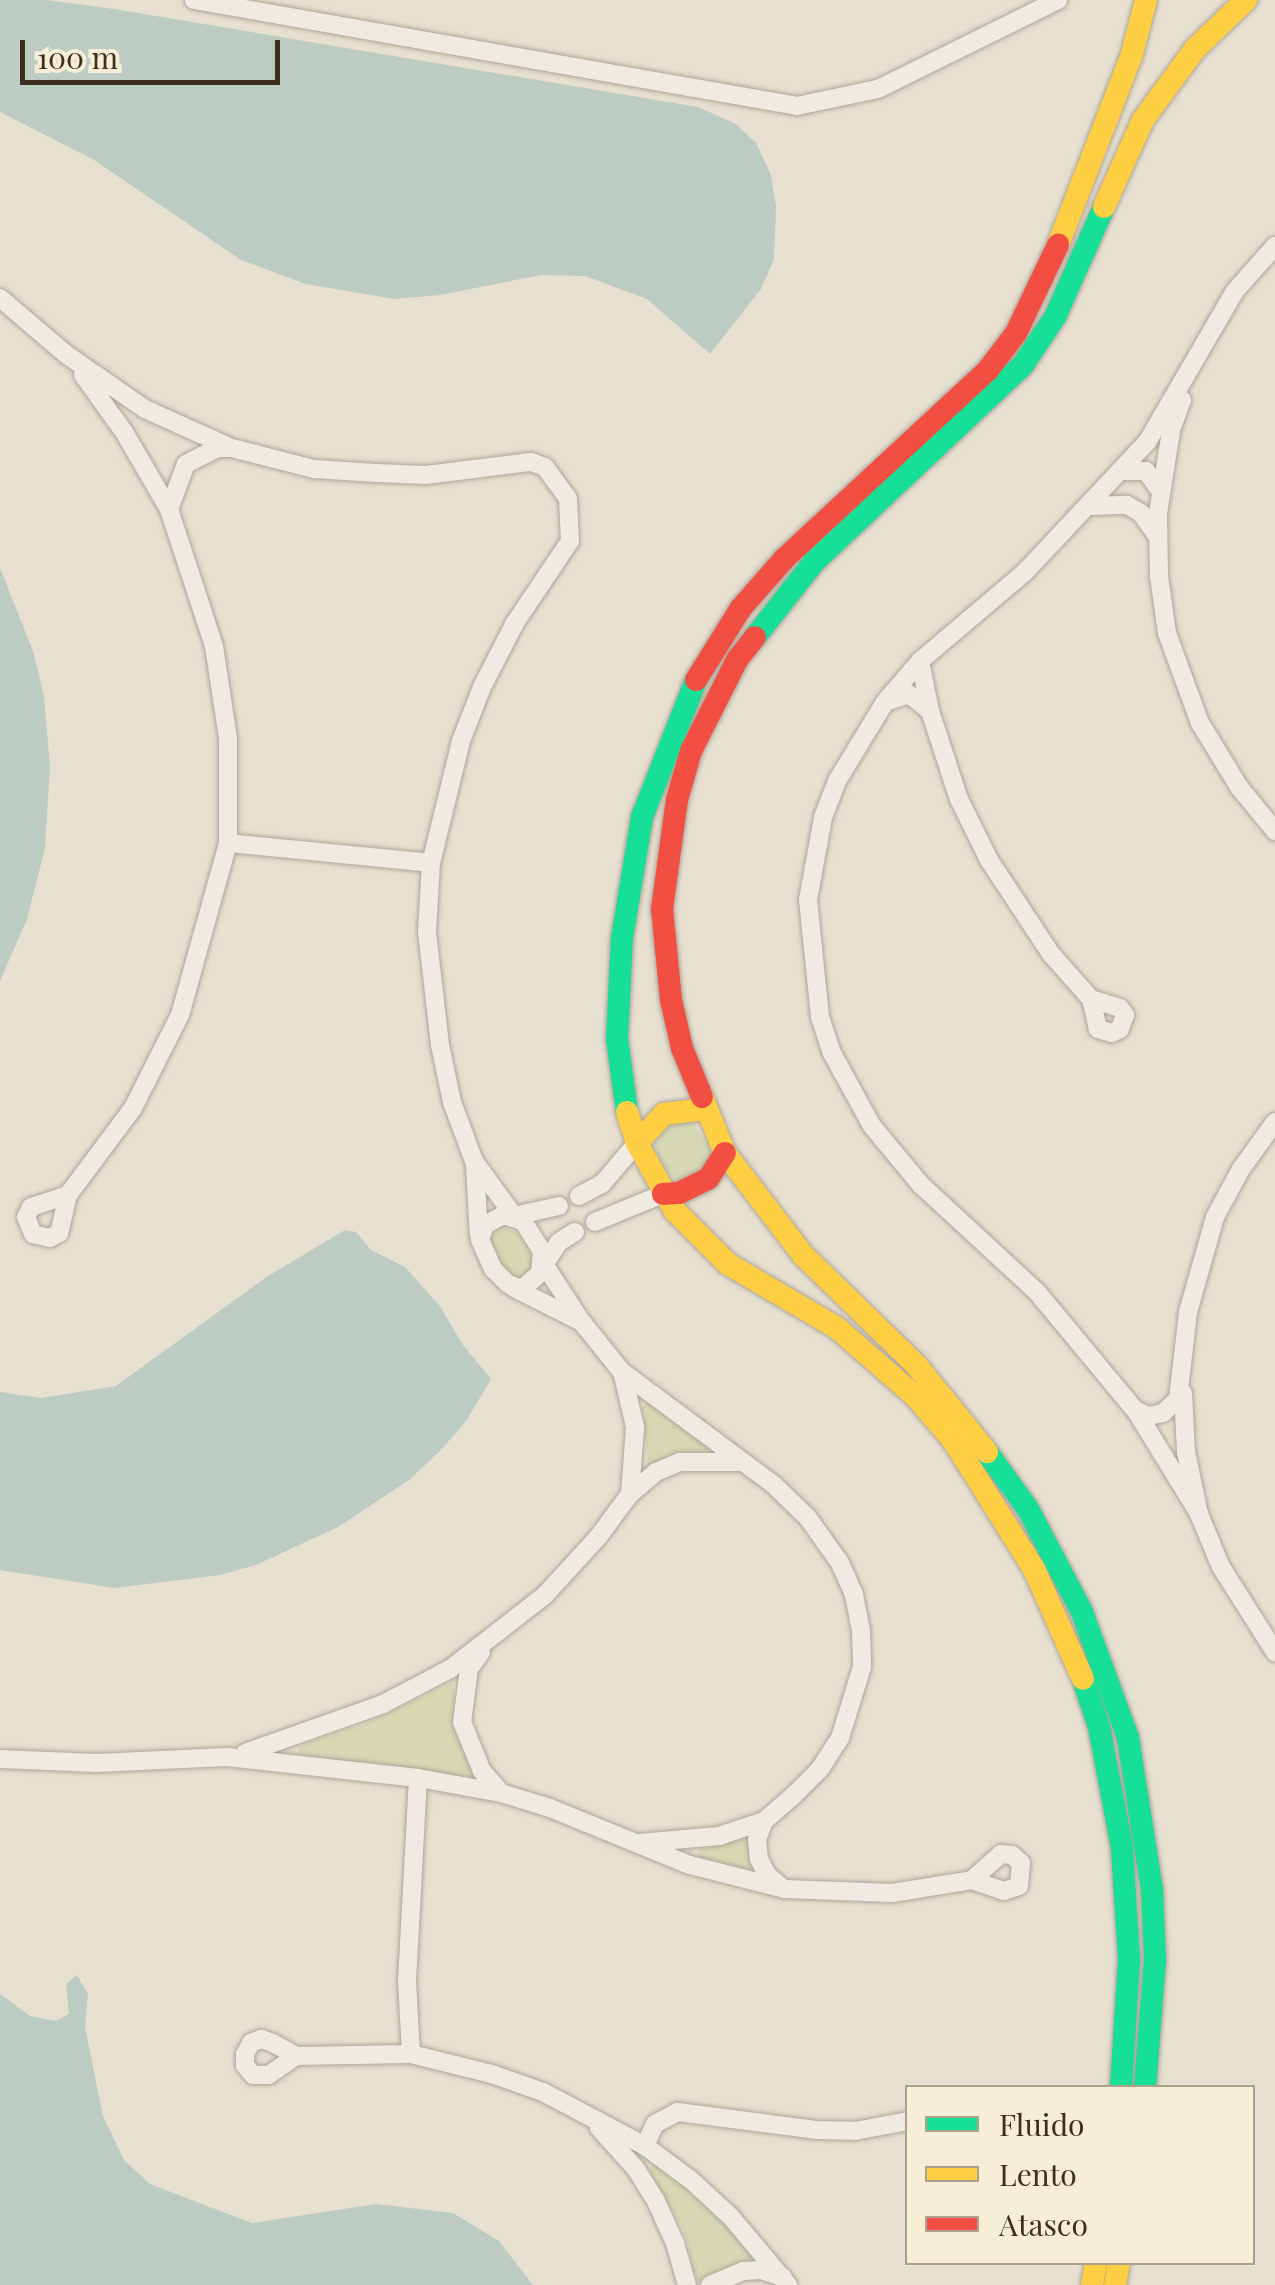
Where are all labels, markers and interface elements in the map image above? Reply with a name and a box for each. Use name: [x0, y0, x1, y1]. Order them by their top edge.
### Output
scale bar: [25, 20, 285, 82]
text: 100 m: [37, 37, 118, 77]
legend: [905, 2085, 1255, 2265]
text: Fluido: [999, 2104, 1085, 2144]
text: Lento: [999, 2154, 1077, 2194]
text: Atasco: [999, 2204, 1088, 2244]

